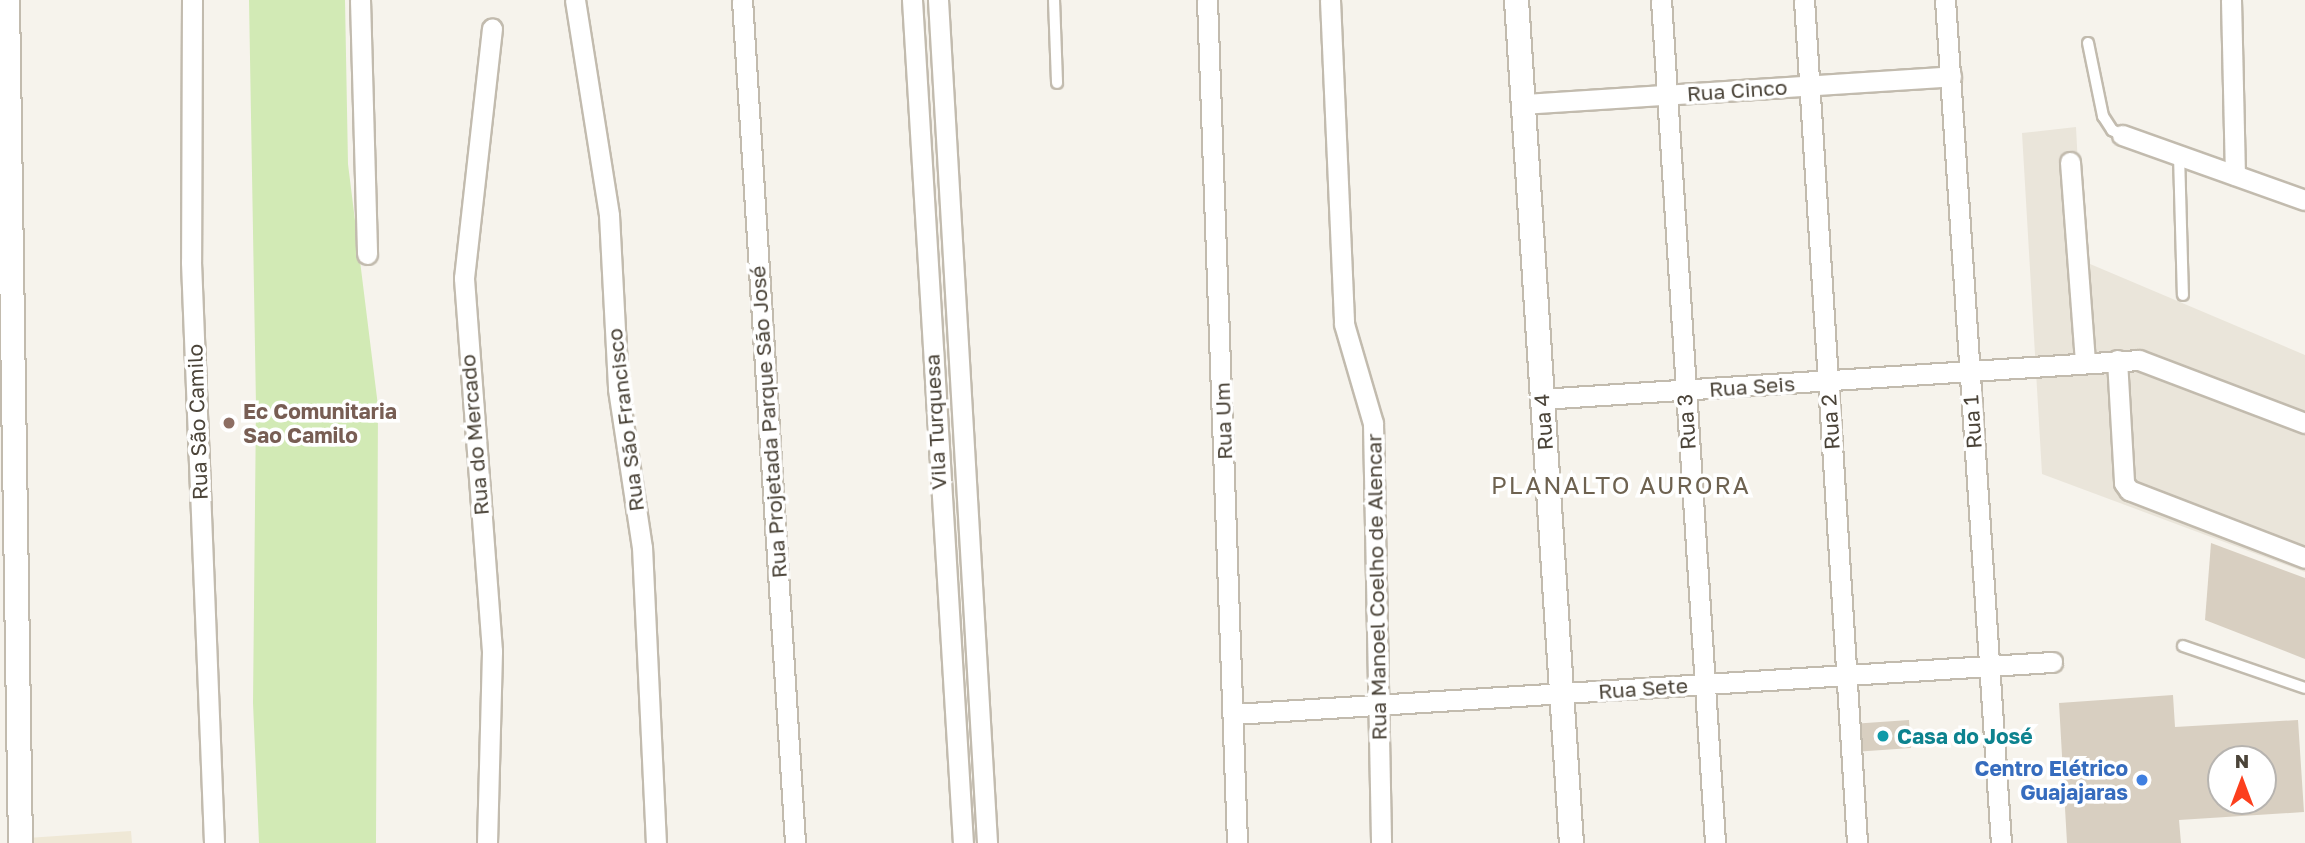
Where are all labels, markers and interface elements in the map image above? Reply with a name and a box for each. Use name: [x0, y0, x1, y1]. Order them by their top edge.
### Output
street label: Rua Cinco: [1686, 74, 1788, 106]
street label: Rua Projetada Parque São José: [745, 265, 791, 579]
street label: Rua São Francisco: [601, 327, 649, 513]
street label: Rua São Camilo: [182, 343, 212, 501]
street label: Rua do Mercado: [454, 353, 494, 517]
street label: Vila Turquesa: [919, 353, 951, 491]
street label: Rua Seis: [1708, 370, 1796, 402]
street label: Rua Um: [1209, 382, 1237, 460]
street label: Rua 4: [1528, 393, 1558, 451]
street label: Rua 3: [1671, 393, 1701, 451]
street label: Rua 2: [1815, 393, 1845, 451]
street label: Rua 1: [1958, 394, 1986, 450]
place label: Ec Comunitaria Sao Camilo: [243, 398, 397, 448]
marker: Ec Comunitaria Sao Camilo: [221, 415, 237, 431]
street label: Rua Manoel Coelho de Alencar: [1361, 433, 1391, 741]
district label: PLANALTO AURORA: [1493, 471, 1749, 499]
street label: Rua Sete: [1597, 672, 1689, 704]
place label: Casa do José: [1897, 723, 2033, 749]
marker: Casa do José: [1875, 728, 1891, 744]
north arrow: [2207, 745, 2277, 815]
text: N: [2235, 749, 2249, 772]
place label: Centro Elétrico Guajajaras: [1975, 755, 2128, 805]
marker: Centro Elétrico Guajajaras: [2134, 772, 2150, 788]

